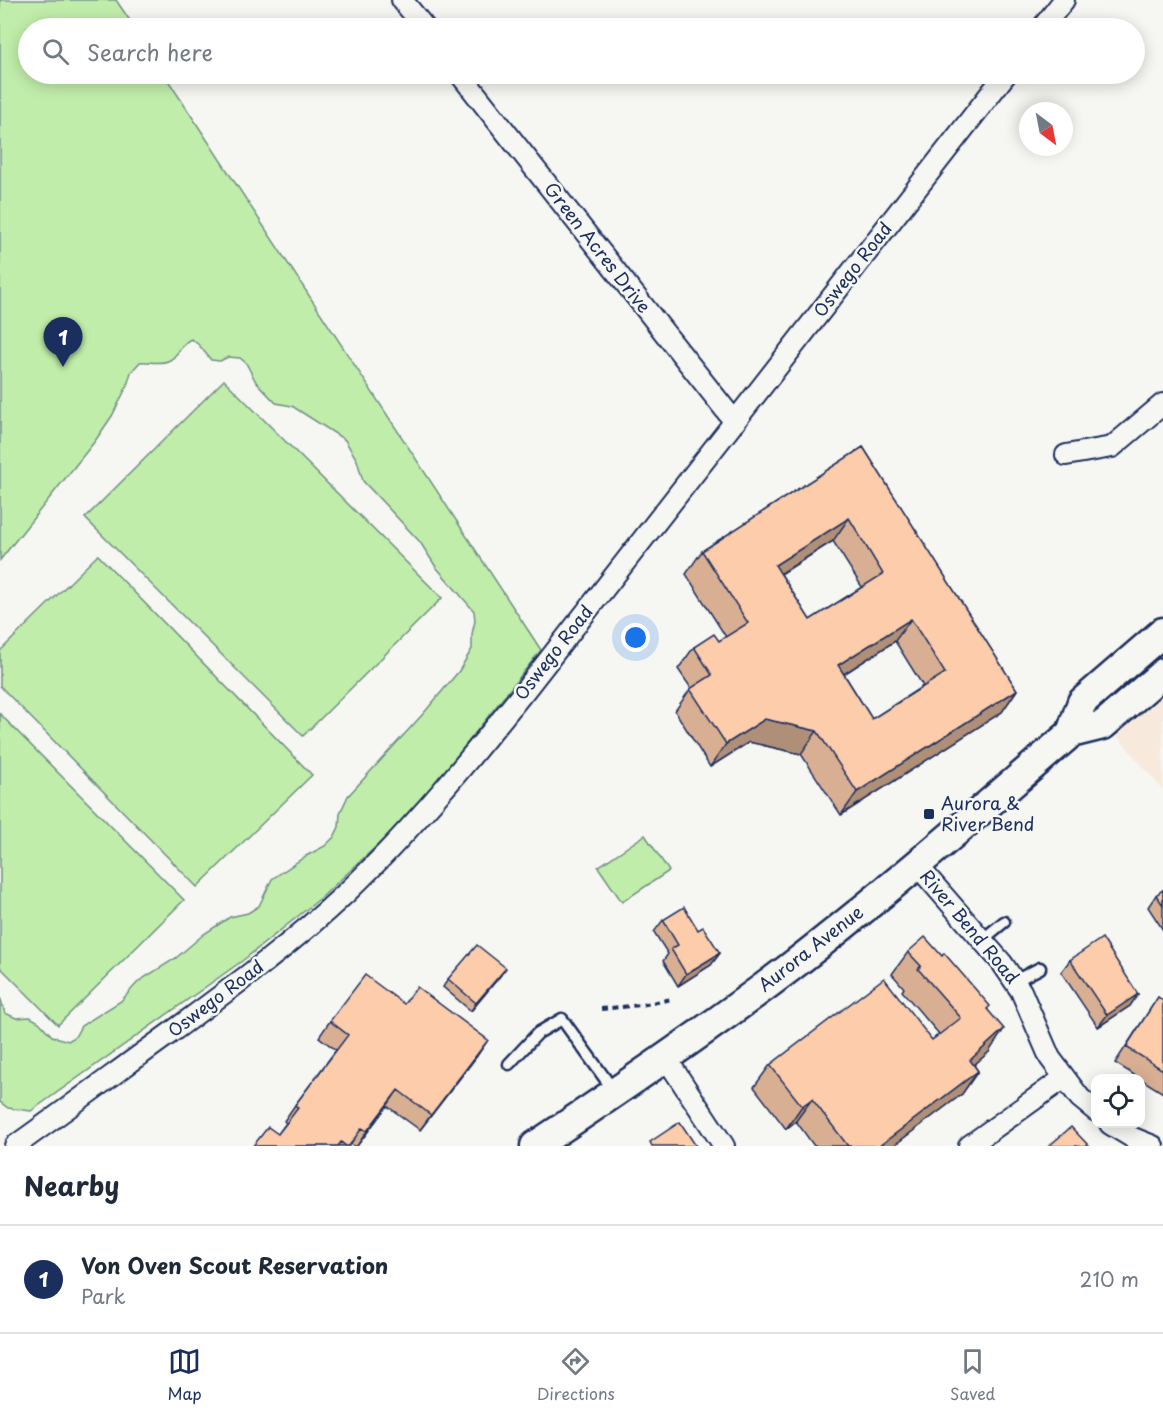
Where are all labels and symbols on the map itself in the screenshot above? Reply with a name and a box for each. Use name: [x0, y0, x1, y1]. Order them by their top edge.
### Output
north arrow: [1019, 102, 1073, 156]
street label: Green Acres Drive: [538, 176, 658, 318]
street label: Oswego Road: [806, 216, 898, 322]
pin: 1: [44, 318, 82, 367]
street label: Oswego Road: [507, 599, 599, 705]
your location: [621, 623, 650, 652]
place label: Aurora & River Bend: [941, 789, 1034, 837]
marker: Aurora & River Bend: [922, 807, 936, 821]
street label: River Bend Road: [914, 863, 1026, 989]
street label: Aurora Avenue: [752, 898, 869, 998]
street label: Oswego Road: [161, 953, 269, 1043]

